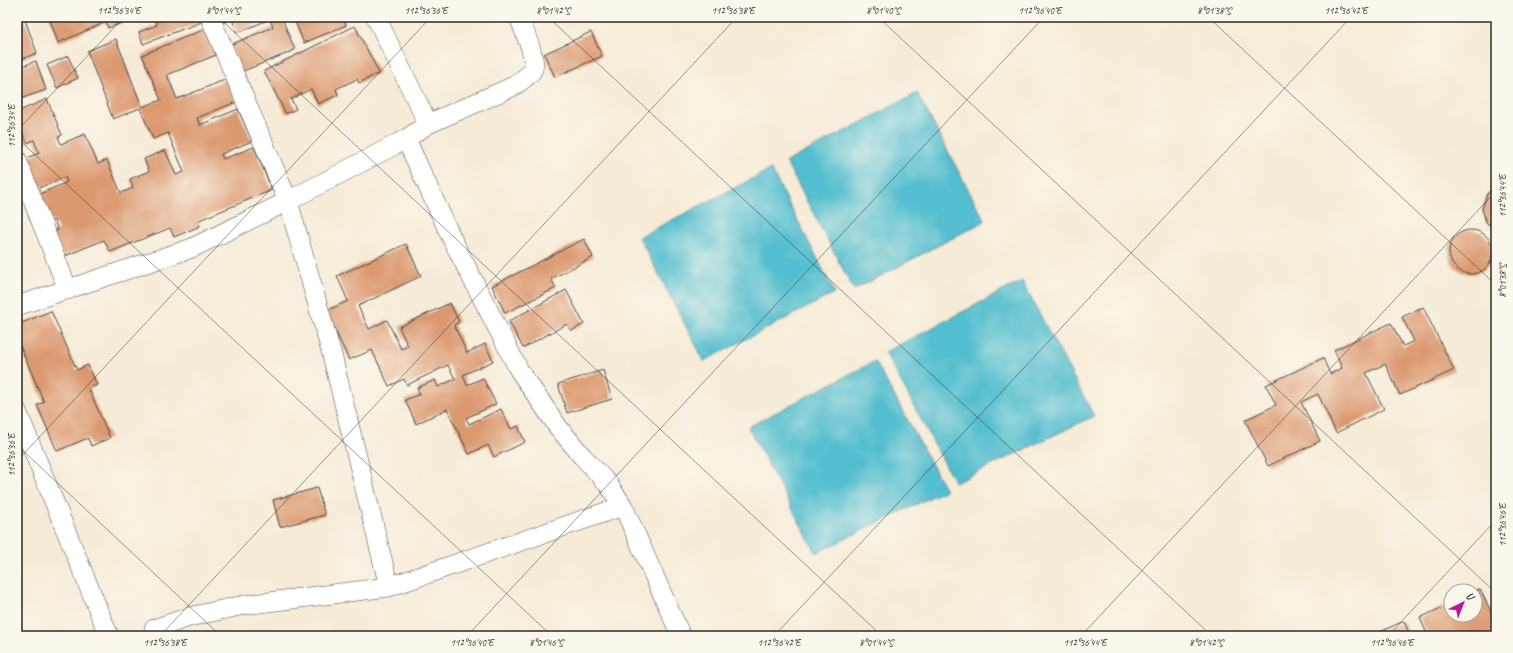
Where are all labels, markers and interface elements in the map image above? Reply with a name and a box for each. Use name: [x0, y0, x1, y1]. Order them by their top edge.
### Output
text: 112°36'34"E: [97, 4, 142, 17]
text: 8°01'44"S: [206, 4, 242, 17]
text: 112°36'36"E: [404, 4, 449, 17]
text: 8°01'42"S: [536, 4, 572, 17]
text: 112°36'38"E: [711, 4, 756, 17]
text: 8°01'40"S: [866, 4, 902, 17]
text: 112°36'40"E: [1018, 4, 1063, 17]
text: 8°01'38"S: [1197, 4, 1233, 17]
text: 112°36'42"E: [1324, 4, 1369, 17]
text: 112°36'34"E: [5, 103, 18, 148]
text: 112°36'44"E: [1496, 173, 1509, 218]
text: 8°01'38"S: [1496, 262, 1509, 298]
text: 112°36'36"E: [5, 432, 18, 477]
text: 112°36'46"E: [1496, 502, 1509, 547]
north arrow: [1443, 583, 1483, 623]
text: U: [1463, 589, 1479, 604]
text: 112°36'38"E: [143, 636, 188, 649]
text: 112°36'40"E: [450, 636, 495, 649]
text: 8°01'46"S: [529, 636, 565, 649]
text: 112°36'42"E: [757, 636, 802, 649]
text: 8°01'44"S: [859, 636, 895, 649]
text: 112°36'44"E: [1063, 636, 1108, 649]
text: 8°01'42"S: [1189, 636, 1225, 649]
text: 112°36'46"E: [1370, 636, 1415, 649]

